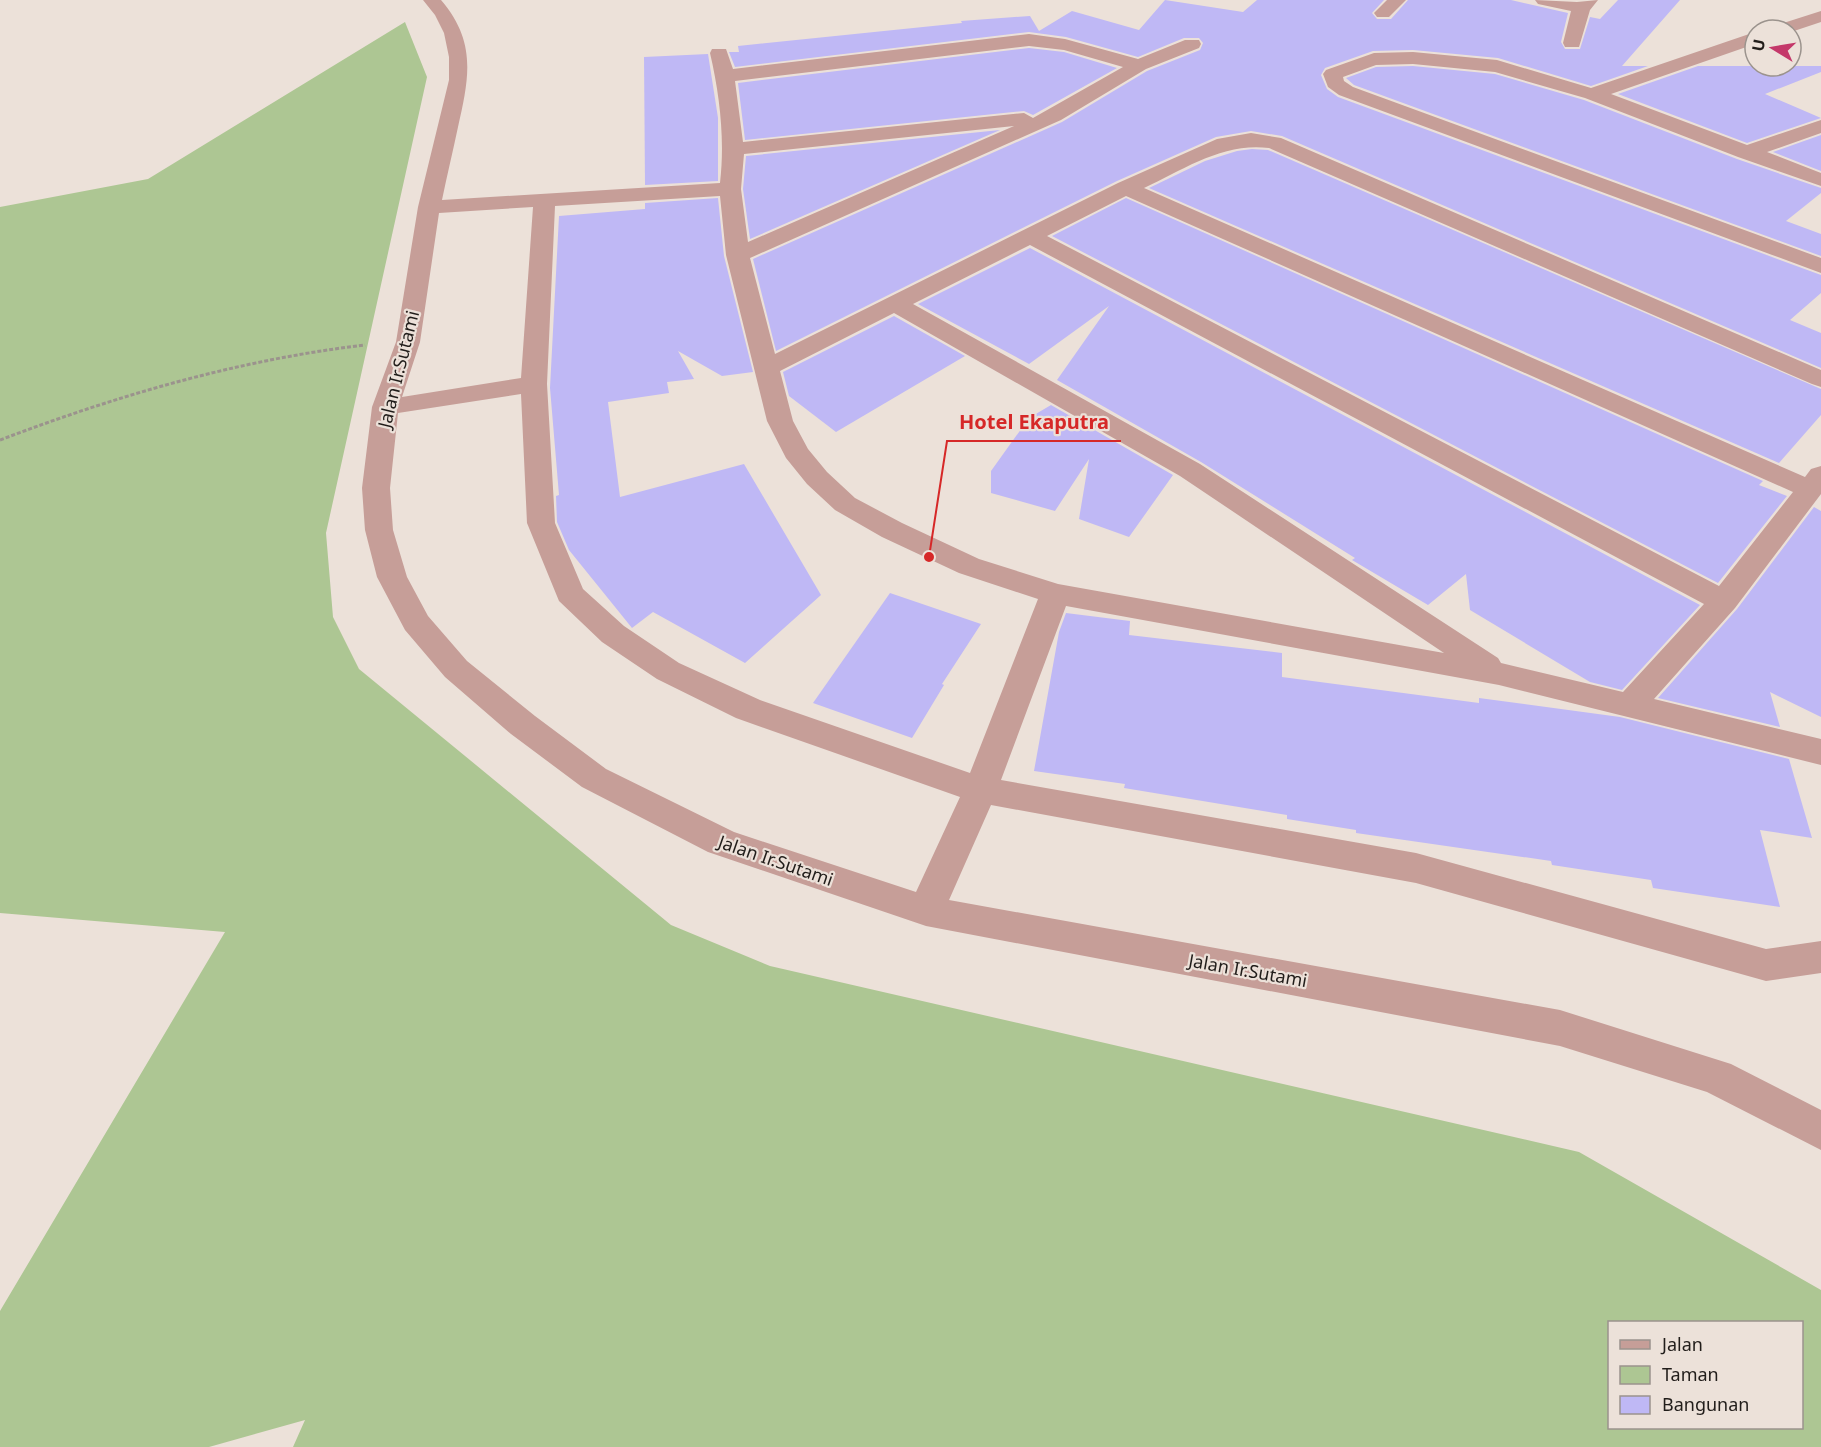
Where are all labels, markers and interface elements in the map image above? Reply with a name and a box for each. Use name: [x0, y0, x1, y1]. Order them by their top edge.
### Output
north arrow: [1743, 18, 1803, 78]
text: U: [1746, 37, 1770, 53]
street label: Jalan Ir.Sutami: [371, 308, 424, 432]
callout: Hotel Ekaputra: [947, 403, 1121, 441]
text: Hotel Ekaputra: [959, 408, 1109, 435]
street label: Jalan Ir.Sutami: [713, 828, 837, 891]
street label: Jalan Ir.Sutami: [1185, 947, 1309, 992]
legend: [1608, 1321, 1803, 1429]
text: Jalan: [1660, 1332, 1703, 1356]
text: Taman: [1662, 1362, 1719, 1386]
text: Bangunan: [1662, 1392, 1749, 1416]

